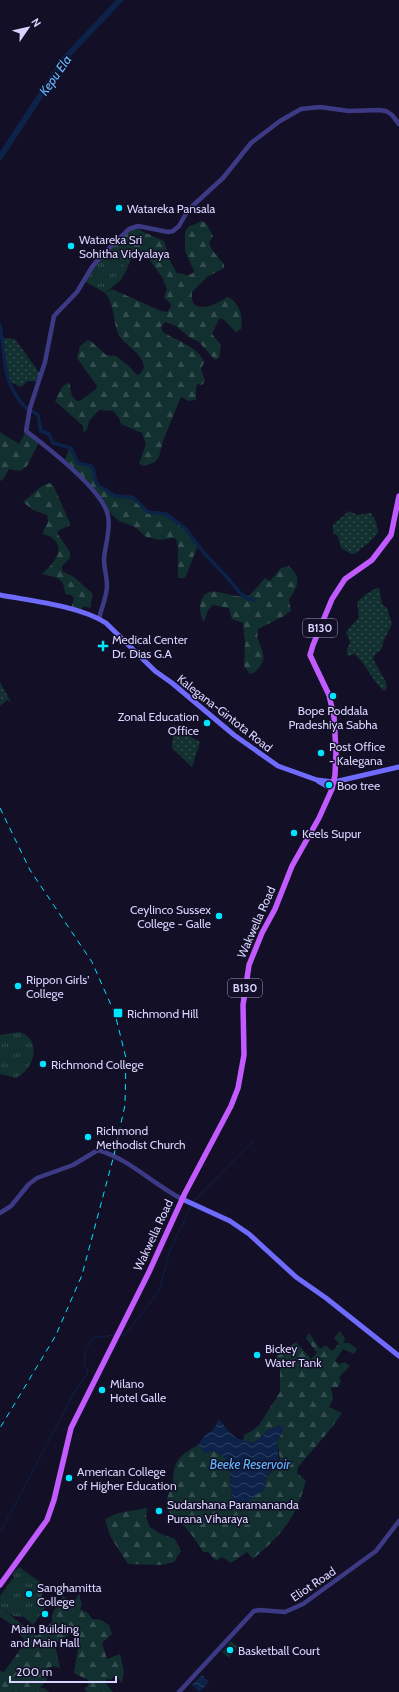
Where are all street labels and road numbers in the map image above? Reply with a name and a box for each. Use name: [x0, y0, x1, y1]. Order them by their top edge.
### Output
road number: B130: [303, 619, 337, 637]
street label: Kalegana-Gintota Road: [174, 671, 276, 755]
street label: Wakwella Road: [233, 884, 279, 960]
road number: B130: [228, 979, 262, 997]
street label: Wakwella Road: [130, 1197, 176, 1273]
street label: Eliot Road: [288, 1563, 338, 1605]

